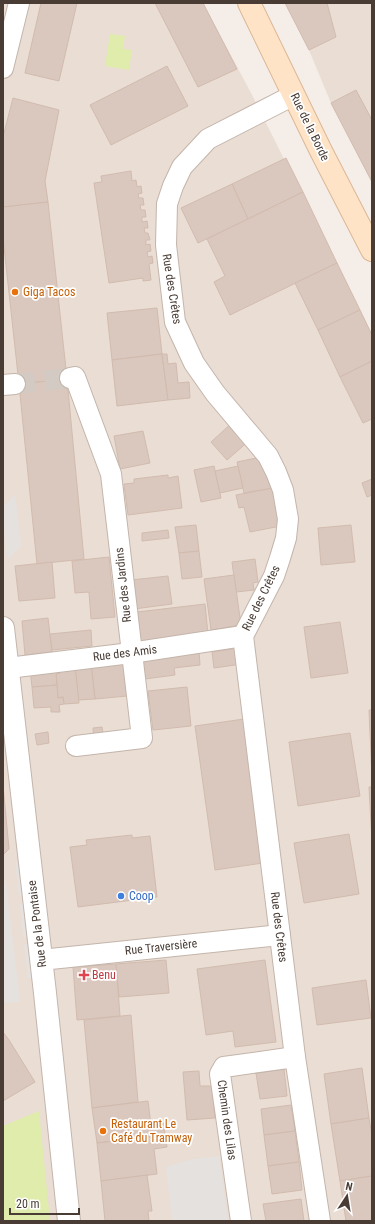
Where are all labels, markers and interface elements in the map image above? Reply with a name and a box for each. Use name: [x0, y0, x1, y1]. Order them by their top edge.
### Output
street label: Rue de la Borde: [288, 91, 333, 164]
street label: Rue des Crêtes: [160, 253, 184, 325]
place label: Giga Tacos: [23, 285, 75, 299]
marker: Giga Tacos: [10, 287, 20, 297]
street label: Rue des Jardins: [112, 547, 134, 623]
street label: Rue des Crêtes: [239, 563, 283, 633]
street label: Rue des Amis: [92, 642, 158, 664]
street label: Rue de la Pontaise: [25, 879, 49, 968]
place label: Coop: [129, 889, 154, 903]
marker: Coop: [116, 891, 126, 901]
street label: Rue des Crêtes: [268, 891, 290, 963]
street label: Rue Traversière: [124, 936, 198, 958]
place label: Benu: [92, 968, 116, 982]
marker: Benu: [79, 970, 89, 980]
street label: Chemin des Lilas: [214, 1079, 240, 1161]
place label: Restaurant Le Café du Tramway: [111, 1117, 192, 1145]
marker: Restaurant Le Café du Tramway: [98, 1126, 108, 1136]
north arrow: [327, 1176, 367, 1216]
text: N: [344, 1180, 354, 1194]
scale bar: [10, 1190, 79, 1216]
text: 20 m: [16, 1197, 40, 1211]

